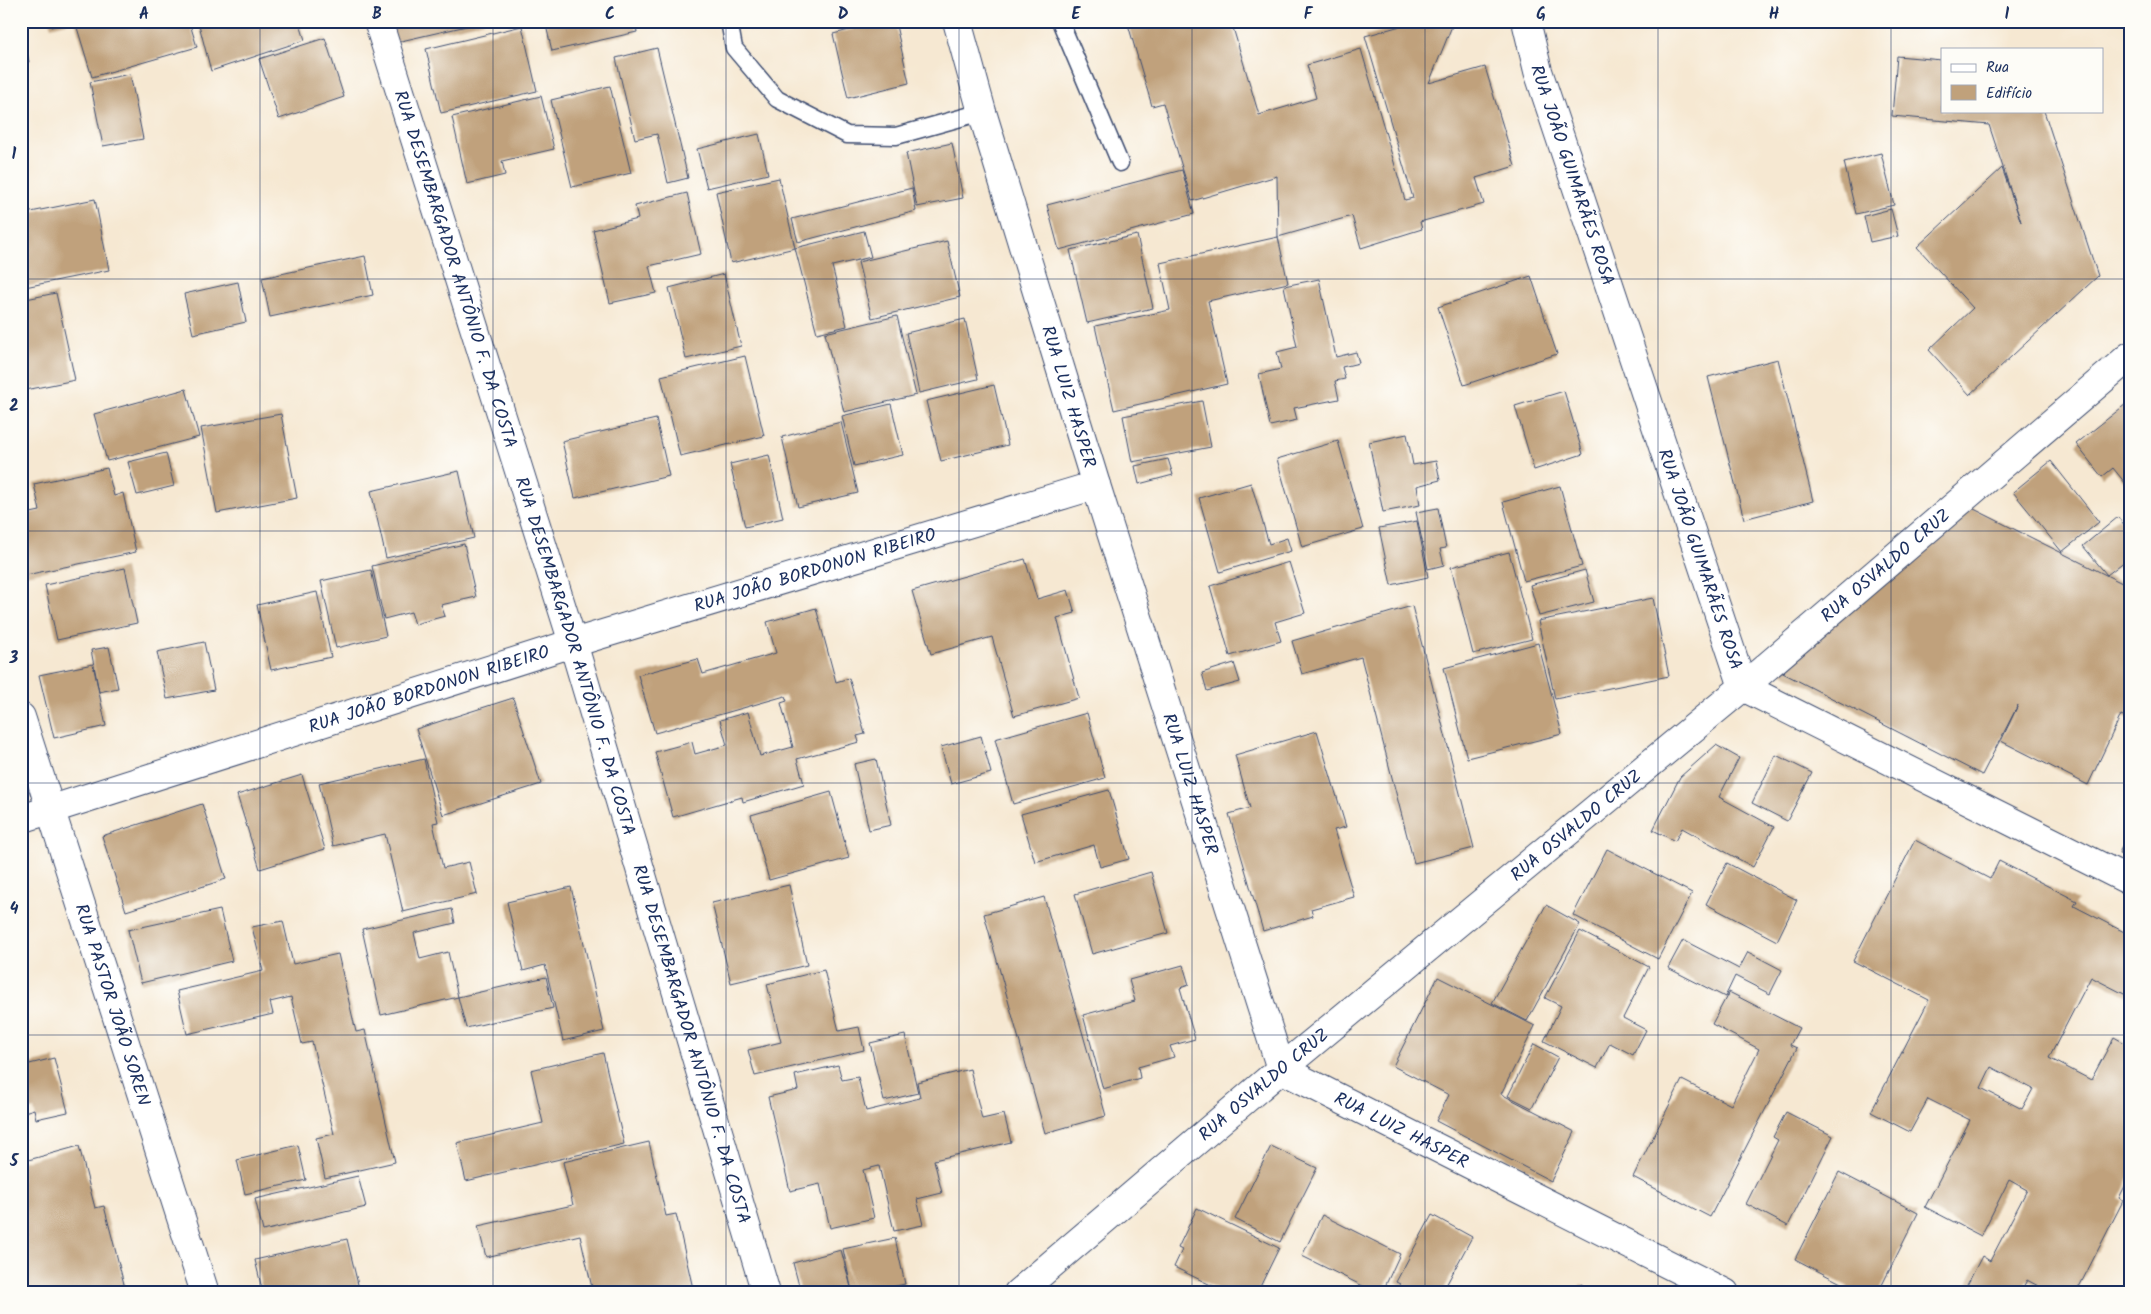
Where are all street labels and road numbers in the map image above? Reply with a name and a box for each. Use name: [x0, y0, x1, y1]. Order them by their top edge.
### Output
street label: RUA JOÃO GUIMARÃES ROSA: [1521, 62, 1622, 290]
street label: RUA DESEMBARGADOR ANTÔNIO F. DA COSTA: [385, 87, 524, 452]
street label: RUA LUIZ HASPER: [1032, 322, 1103, 472]
street label: RUA JOÃO GUIMARÃES ROSA: [1649, 445, 1749, 674]
street label: RUA DESEMBARGADOR ANTÔNIO F. DA COSTA: [506, 473, 642, 839]
street label: RUA OSVALDO CRUZ: [1815, 502, 1958, 631]
street label: RUA JOÃO BORDONON RIBEIRO: [691, 521, 940, 622]
street label: RUA JOÃO BORDONON RIBEIRO: [305, 638, 554, 742]
street label: RUA LUIZ HASPER: [1153, 710, 1225, 859]
street label: RUA OSVALDO CRUZ: [1505, 763, 1649, 890]
street label: RUA DESEMBARGADOR ANTÔNIO F. DA COSTA: [623, 861, 758, 1228]
street label: RUA PASTOR JOÃO SOREN: [66, 900, 157, 1110]
street label: RUA OSVALDO CRUZ: [1192, 1022, 1336, 1149]
street label: RUA LUIZ HASPER: [1329, 1085, 1473, 1177]

